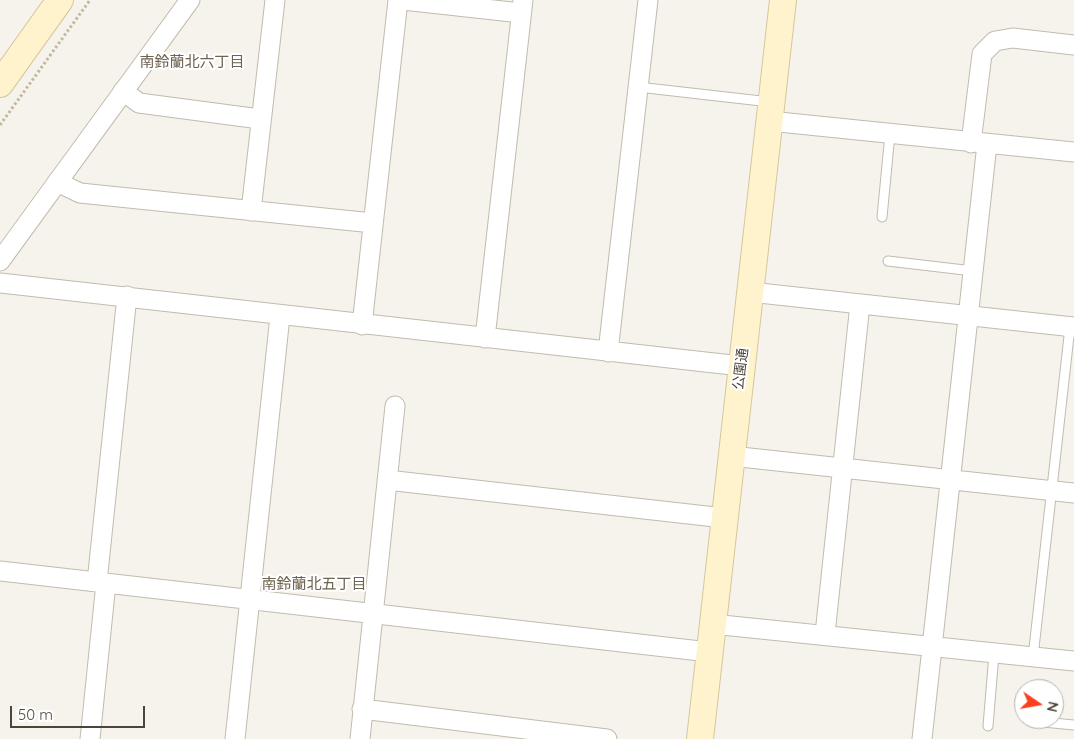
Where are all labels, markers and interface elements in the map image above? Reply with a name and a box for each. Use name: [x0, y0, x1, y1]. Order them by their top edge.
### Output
district label: 南鈴蘭北六丁目: [140, 53, 244, 71]
street label: 公園通: [730, 347, 752, 391]
district label: 南鈴蘭北五丁目: [262, 575, 366, 593]
north arrow: [1014, 679, 1064, 729]
scale bar: [12, 696, 148, 728]
text: N: [1043, 700, 1063, 714]
text: 50 m: [18, 705, 53, 724]

